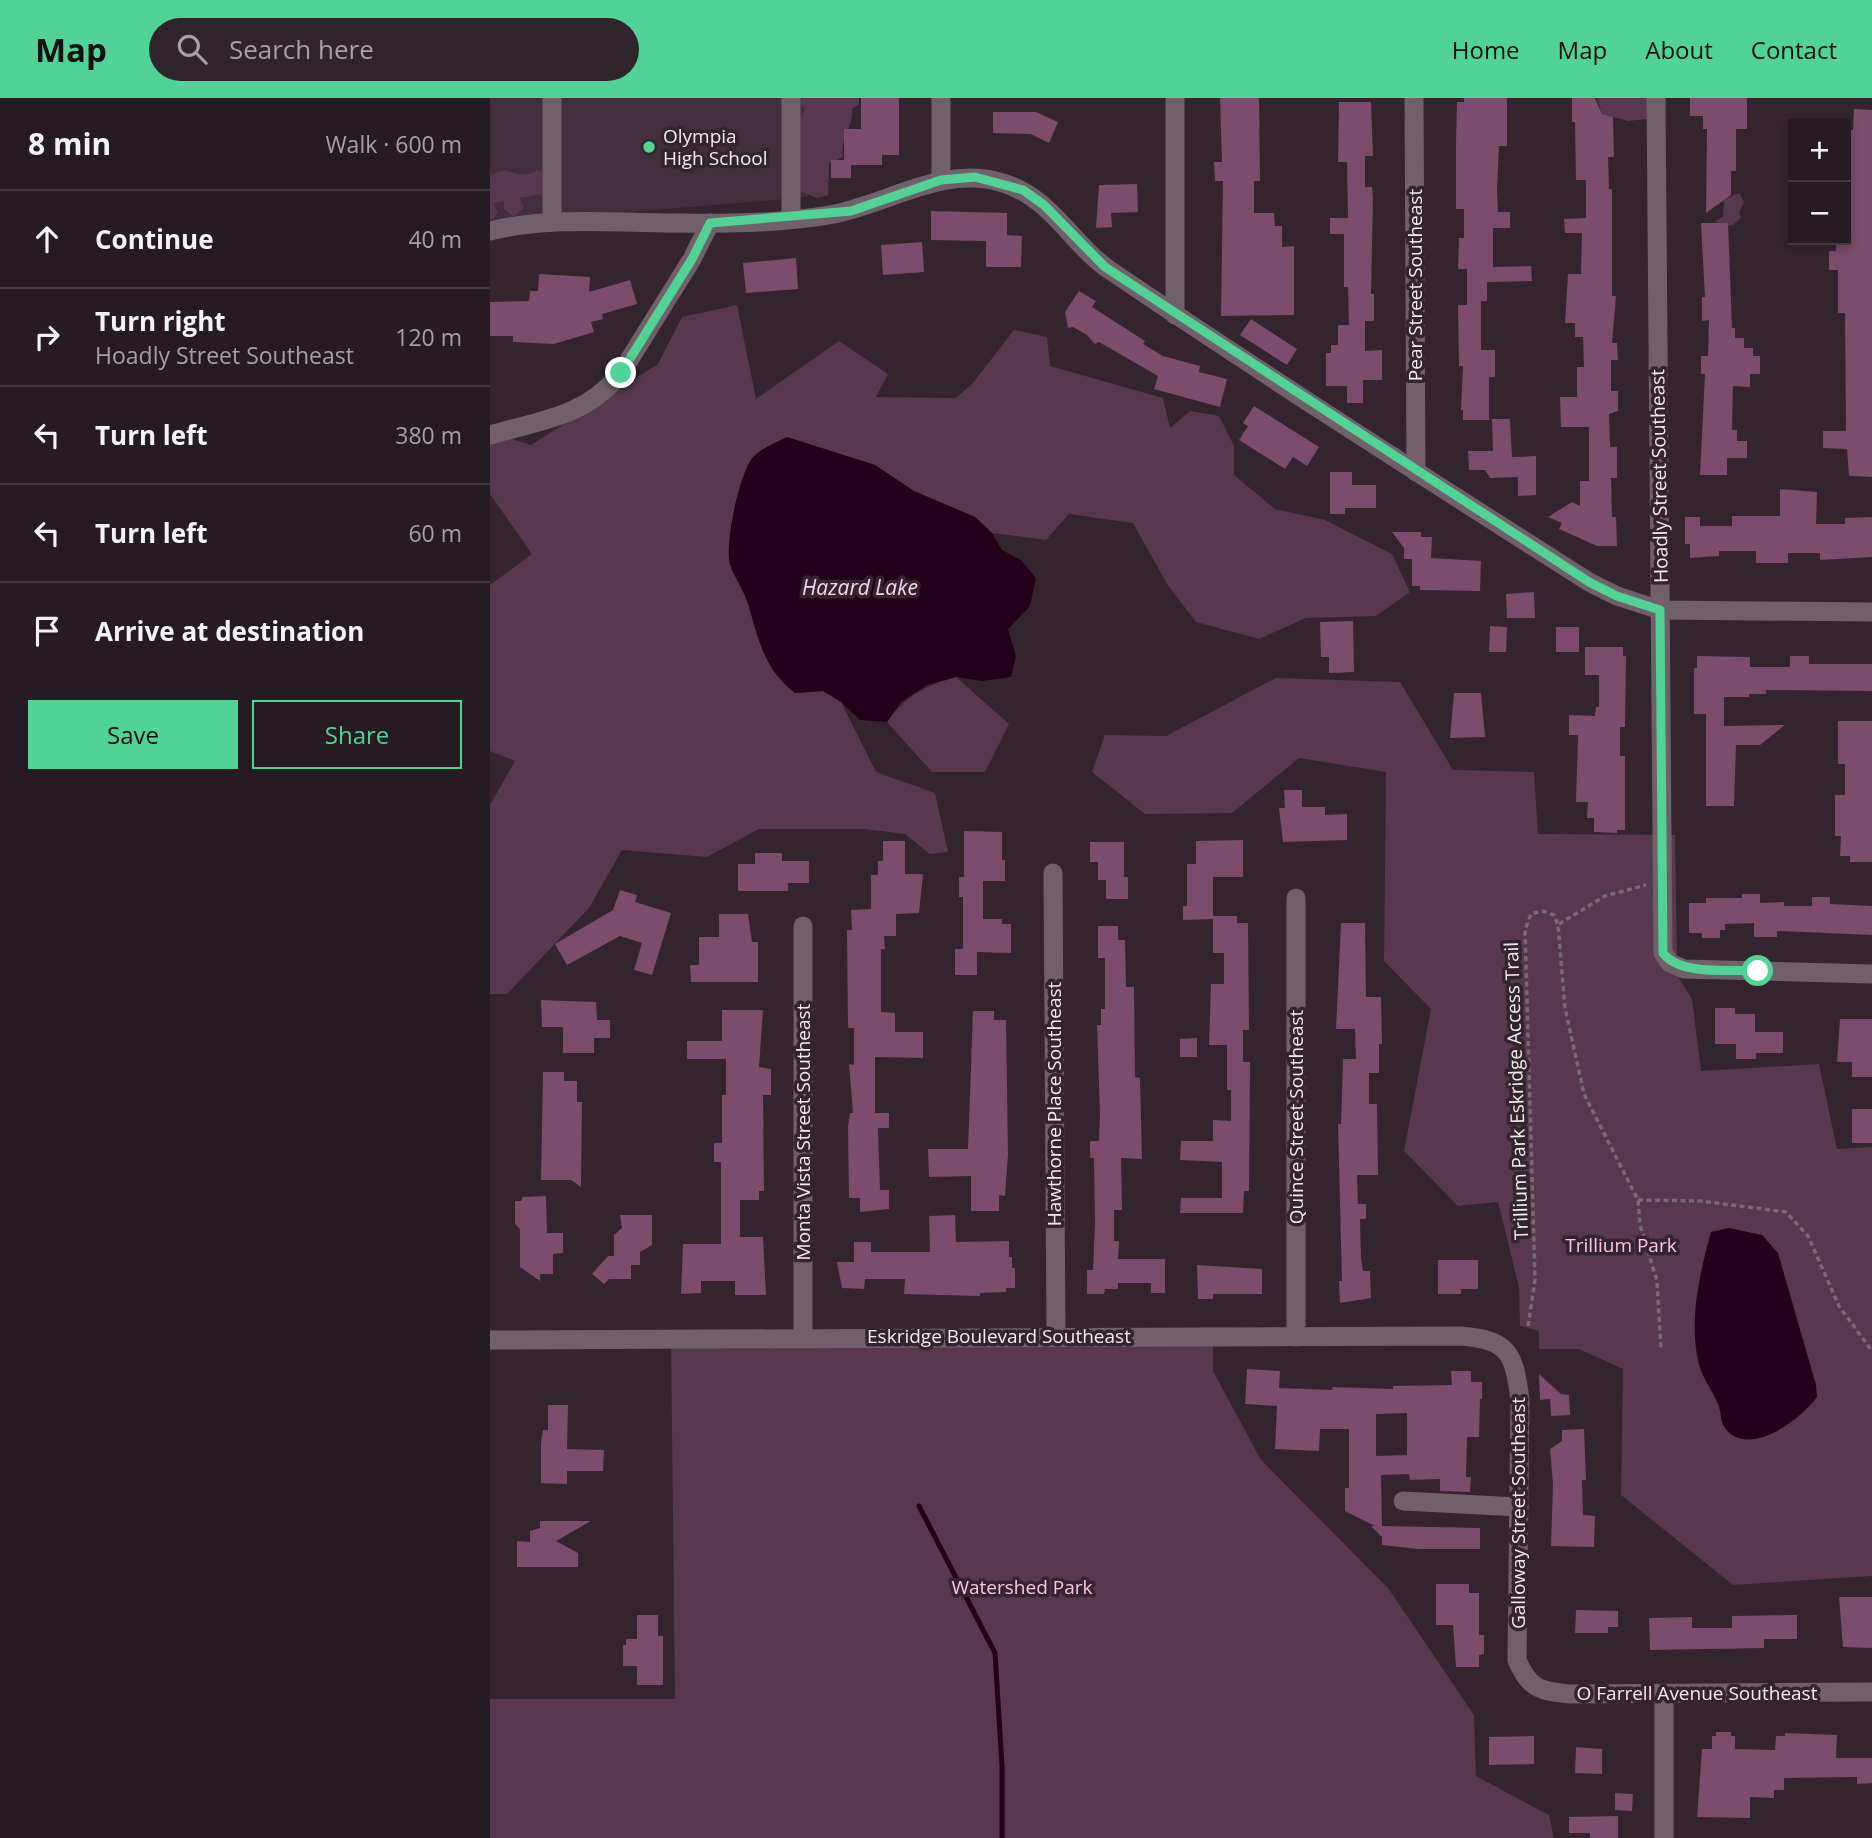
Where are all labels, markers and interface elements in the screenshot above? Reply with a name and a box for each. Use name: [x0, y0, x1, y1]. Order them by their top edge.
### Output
search box: [149, 18, 639, 81]
text: Map: [35, 27, 107, 72]
icon: search: [173, 30, 211, 68]
text: Search here: [229, 31, 374, 67]
text: Home: [1452, 33, 1520, 66]
text: Map: [1558, 33, 1607, 66]
text: About: [1645, 33, 1713, 66]
text: Contact: [1751, 33, 1837, 66]
map controls: [1788, 119, 1851, 245]
button: +: [1788, 119, 1851, 182]
text: 8 min: [28, 123, 111, 164]
place label: Olympia High School: [663, 123, 768, 171]
text: Walk · 600 m: [325, 128, 462, 160]
marker: Olympia High School: [641, 139, 657, 155]
button: −: [1788, 182, 1851, 245]
street label: Pear Street Southeast: [1402, 189, 1428, 381]
icon: ahead: [28, 220, 66, 258]
text: Continue: [95, 221, 214, 257]
text: 40 m: [408, 223, 462, 255]
text: Turn right: [95, 303, 226, 339]
icon: right: [28, 318, 66, 356]
text: 120 m: [395, 321, 462, 353]
text: Hoadly Street Southeast: [95, 339, 354, 371]
route end: [605, 357, 636, 388]
street label: Hoadly Street Southeast: [1644, 369, 1674, 583]
icon: left: [28, 416, 66, 454]
text: Turn left: [95, 417, 207, 453]
text: 380 m: [395, 419, 462, 451]
icon: left: [28, 514, 66, 552]
text: Turn left: [95, 515, 207, 551]
text: 60 m: [408, 517, 462, 549]
water label: Hazard Lake: [802, 573, 918, 601]
icon: arrive: [28, 612, 66, 650]
text: Arrive at destination: [95, 613, 364, 649]
button: Save: [28, 700, 238, 769]
button: Share: [252, 700, 462, 769]
street label: Trillium Park Eskridge Access Trail: [1498, 941, 1534, 1241]
route start: [1742, 955, 1773, 986]
street label: Hawthorne Place Southeast: [1041, 981, 1067, 1226]
street label: Monta Vista Street Southeast: [790, 1003, 816, 1260]
street label: Quince Street Southeast: [1283, 1009, 1309, 1224]
park label: Trillium Park: [1565, 1232, 1677, 1258]
street label: Eskridge Boulevard Southeast: [867, 1323, 1131, 1349]
street label: Galloway Street Southeast: [1505, 1397, 1531, 1629]
park label: Watershed Park: [952, 1574, 1093, 1600]
street label: O Farrell Avenue Southeast: [1577, 1680, 1818, 1706]

